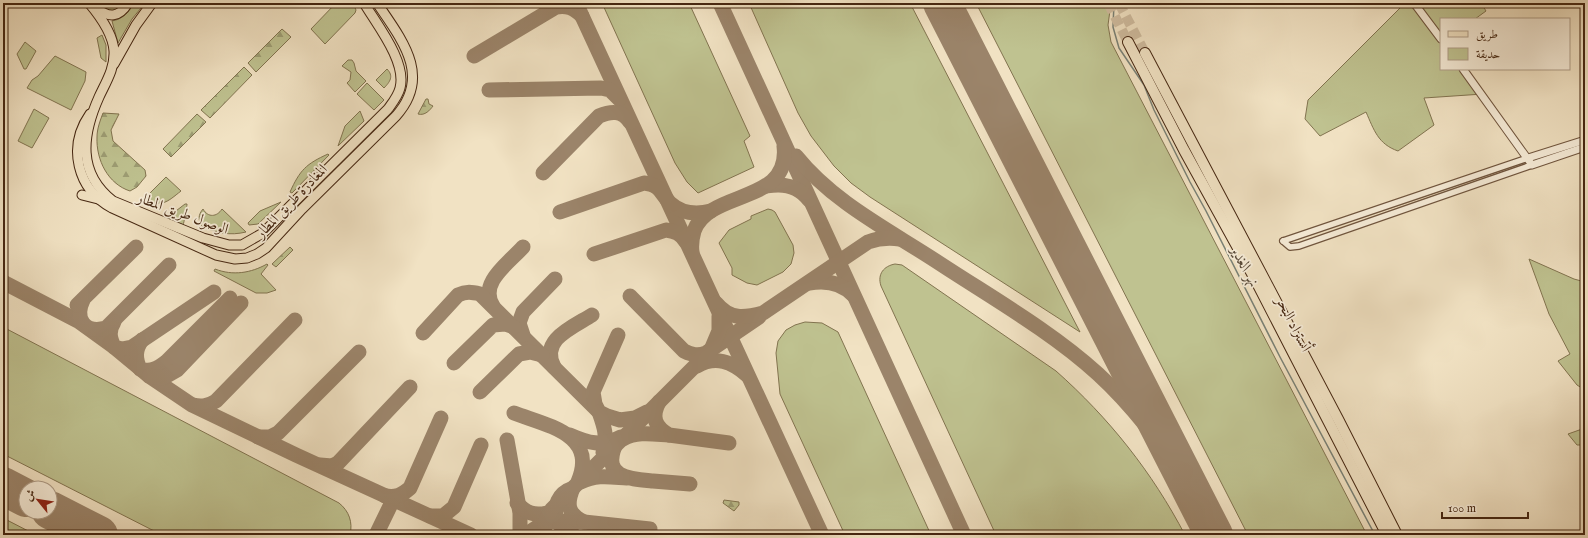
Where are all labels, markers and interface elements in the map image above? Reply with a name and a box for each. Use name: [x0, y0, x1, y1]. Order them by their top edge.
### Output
legend: [1440, 18, 1570, 70]
text: طريق: [1476, 27, 1498, 42]
text: حديقة: [1476, 47, 1500, 62]
street label: المغادرة طريق المطار: [250, 160, 332, 244]
street label: الوصول طريق المطار: [133, 187, 231, 239]
water label: نهر الغدير: [1224, 242, 1264, 291]
street label: أتستراد البحر: [1271, 291, 1318, 355]
north arrow: [18, 480, 58, 520]
text: ش: [21, 487, 39, 504]
scale bar: [1442, 494, 1528, 520]
text: 100 m: [1448, 501, 1476, 516]

